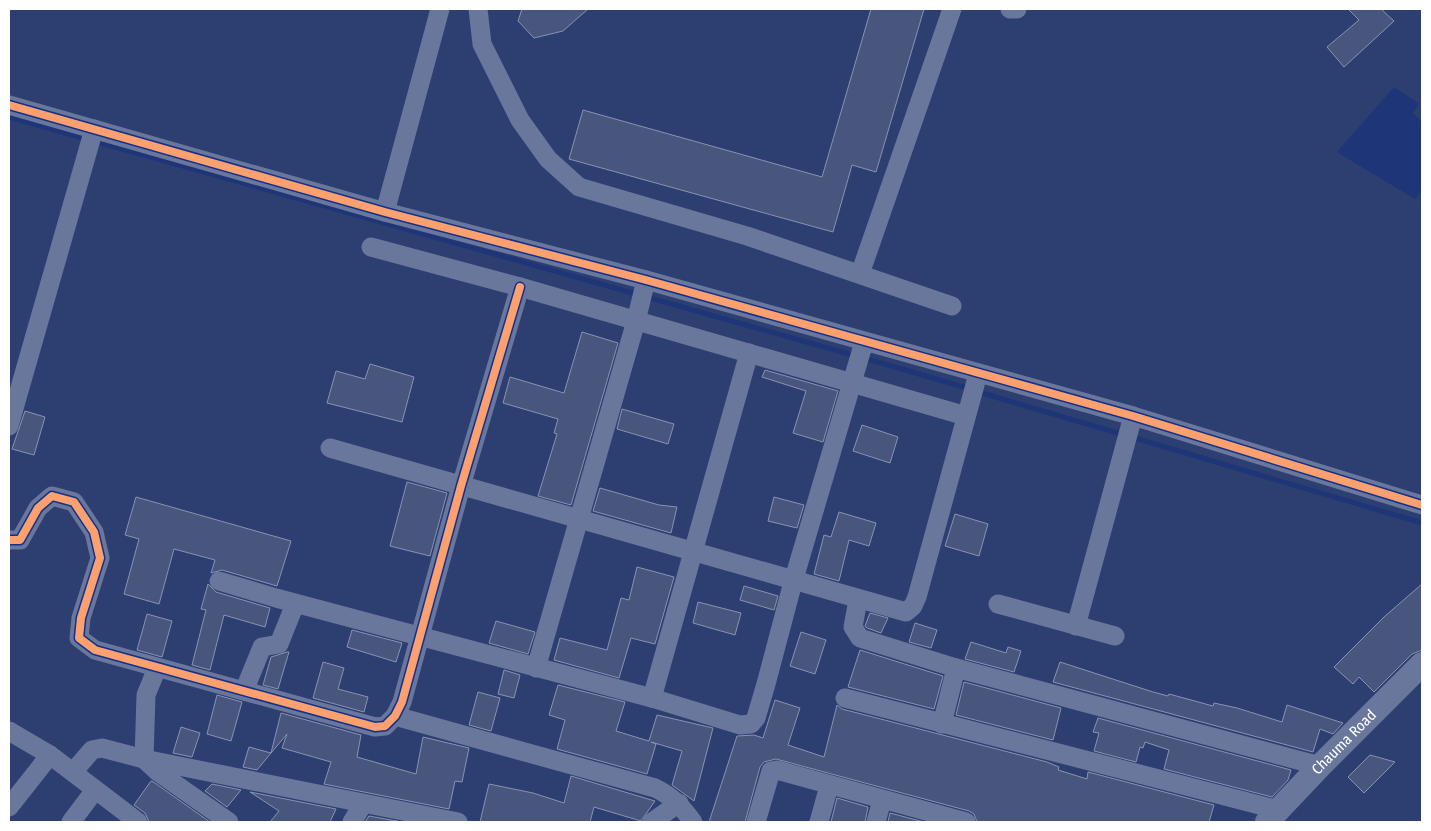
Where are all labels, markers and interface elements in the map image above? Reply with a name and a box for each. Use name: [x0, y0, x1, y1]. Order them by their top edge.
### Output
street label: Chauma Road: [1308, 706, 1380, 778]

